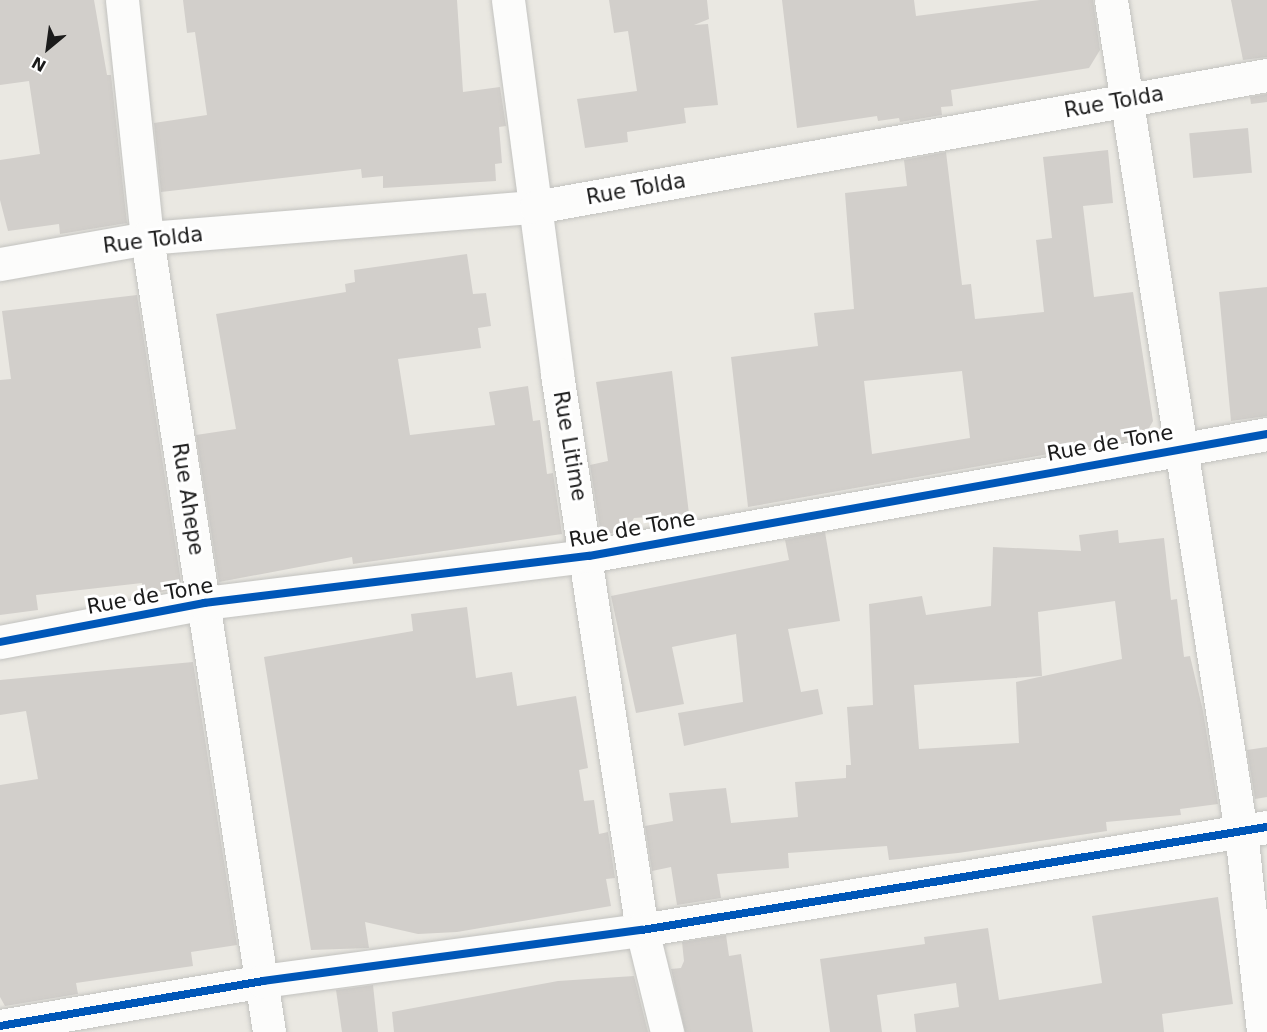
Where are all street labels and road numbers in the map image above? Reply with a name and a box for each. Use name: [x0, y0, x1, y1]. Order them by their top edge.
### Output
street label: Rue Tolda: [1062, 81, 1166, 123]
street label: Rue Tolda: [584, 168, 688, 210]
street label: Rue Tolda: [101, 221, 205, 259]
street label: Rue Litime: [548, 389, 592, 503]
street label: Rue de Tone: [1045, 419, 1175, 467]
street label: Rue Ahepe: [167, 441, 209, 557]
street label: Rue de Tone: [567, 505, 697, 553]
street label: Rue de Tone: [85, 572, 215, 620]

